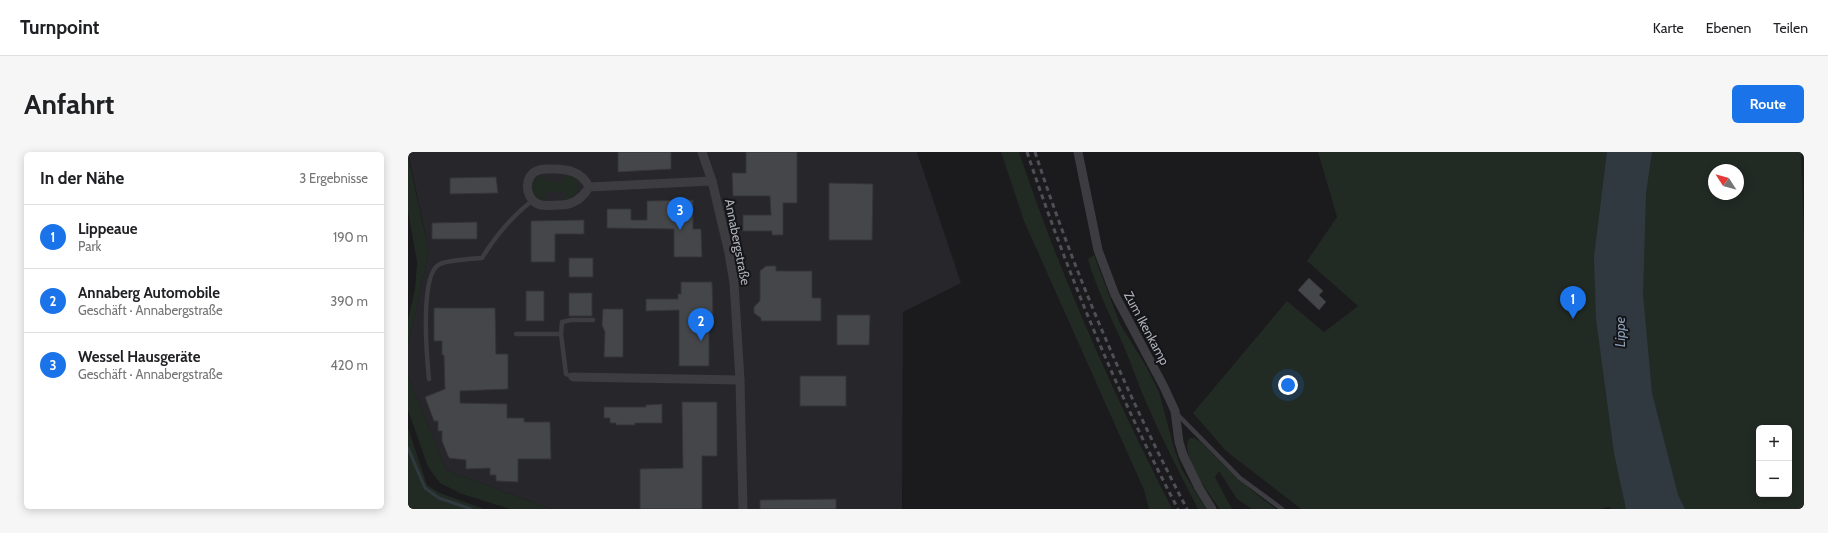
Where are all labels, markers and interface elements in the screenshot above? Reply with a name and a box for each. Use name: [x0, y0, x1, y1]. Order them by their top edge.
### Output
text: Turnpoint: [20, 16, 99, 39]
text: Karte: [1653, 19, 1684, 37]
text: Ebenen: [1706, 19, 1751, 37]
text: Teilen: [1773, 19, 1808, 37]
button: Route: [1732, 85, 1804, 123]
text: Anfahrt: [24, 87, 114, 121]
north arrow: [1708, 164, 1744, 200]
text: In der Nähe: [40, 168, 124, 188]
text: 3 Ergebnisse: [299, 170, 368, 186]
pin: 3: [667, 197, 693, 230]
street label: Annabergstraße: [722, 198, 754, 287]
text: Lippeaue: [78, 220, 137, 238]
text: 1: [51, 229, 55, 245]
text: 190 m: [333, 229, 368, 245]
text: Park: [78, 238, 101, 254]
text: Annaberg Automobile: [78, 284, 220, 302]
pin: 1: [1560, 286, 1586, 319]
street label: Zum Ikenkamp: [1121, 288, 1173, 368]
text: 2: [50, 293, 56, 309]
text: 390 m: [330, 293, 368, 309]
text: Geschäft · Annabergstraße: [78, 302, 223, 318]
pin: 2: [688, 308, 714, 341]
water label: Lippe: [1611, 316, 1629, 347]
text: Wessel Hausgeräte: [78, 348, 200, 366]
text: 3: [49, 357, 57, 373]
text: 420 m: [330, 357, 368, 373]
text: Geschäft · Annabergstraße: [78, 366, 223, 382]
your location: [1278, 375, 1298, 395]
map controls: [1756, 425, 1792, 497]
button: +: [1756, 425, 1792, 461]
button: −: [1756, 461, 1792, 497]

